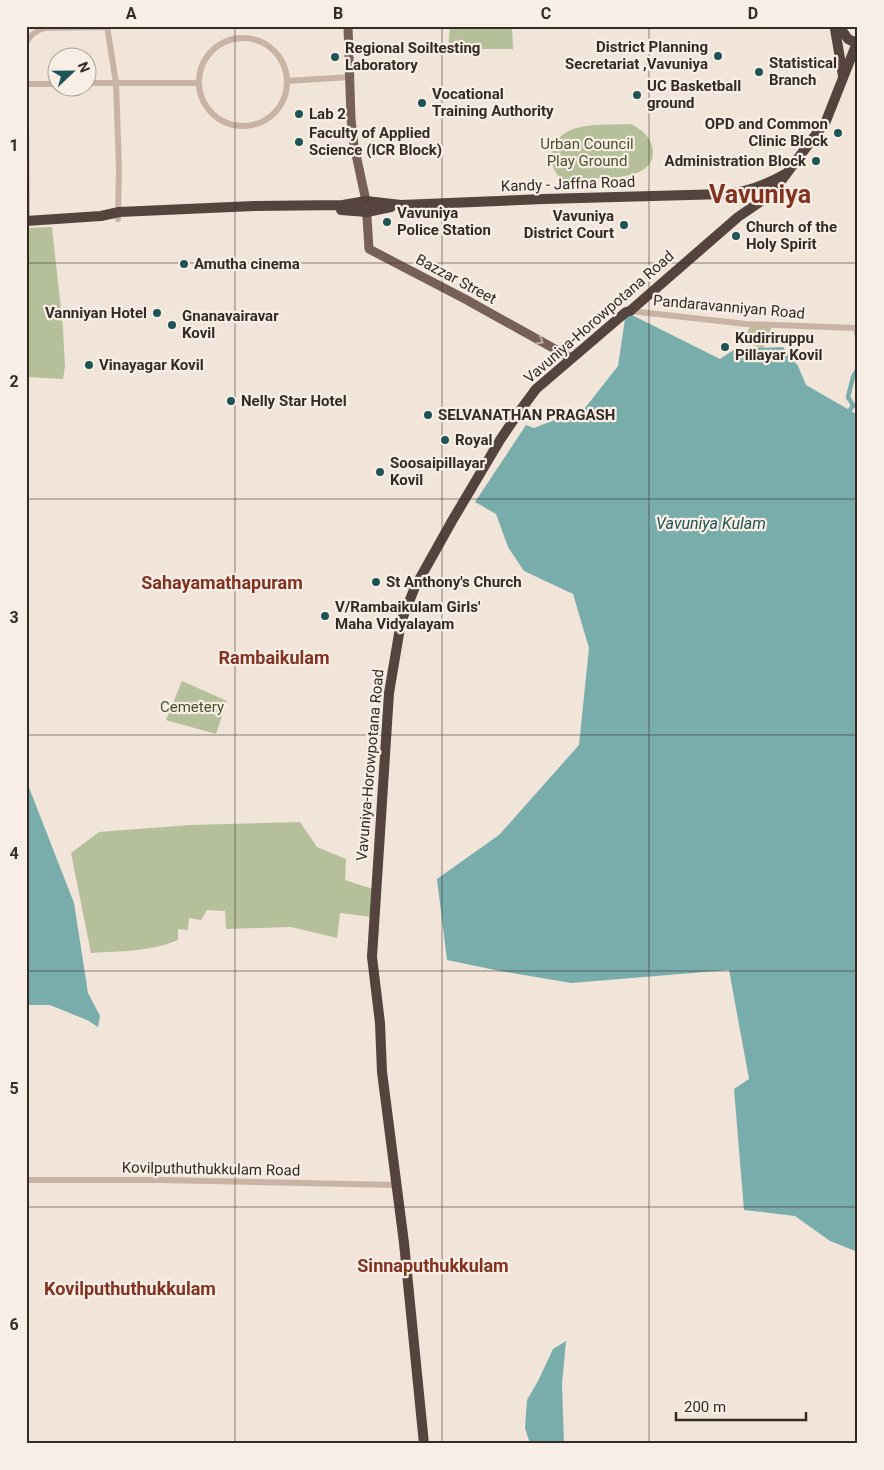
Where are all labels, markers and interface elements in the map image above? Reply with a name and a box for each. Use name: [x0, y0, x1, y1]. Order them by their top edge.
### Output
text: A: [126, 4, 137, 23]
text: B: [333, 4, 343, 23]
text: C: [541, 4, 551, 23]
text: D: [748, 4, 758, 23]
place label: District Planning Secretariat ,Vavuniya: [565, 38, 708, 73]
place label: Regional Soiltesting Laboratory: [345, 39, 480, 74]
north arrow: [48, 48, 98, 98]
marker: District Planning Secretariat ,Vavuniya: [712, 50, 724, 62]
marker: Regional Soiltesting Laboratory: [329, 51, 341, 63]
place label: Statistical Branch: [769, 54, 837, 89]
text: N: [75, 60, 93, 75]
marker: Statistical Branch: [753, 66, 765, 78]
place label: UC Basketball ground: [647, 77, 741, 112]
place label: Vocational Training Authority: [432, 85, 554, 120]
marker: UC Basketball ground: [631, 89, 643, 101]
marker: Vocational Training Authority: [416, 97, 428, 109]
place label: Lab 2: [309, 105, 346, 123]
marker: Lab 2: [293, 108, 305, 120]
place label: OPD and Common Clinic Block: [705, 115, 829, 150]
place label: Faculty of Applied Science (ICR Block): [309, 124, 442, 159]
marker: OPD and Common Clinic Block: [832, 127, 844, 139]
park label: Urban Council Play Ground: [540, 135, 634, 170]
text: 1: [9, 136, 19, 155]
marker: Faculty of Applied Science (ICR Block): [293, 136, 305, 148]
place label: Administration Block: [665, 152, 807, 170]
marker: Administration Block: [810, 155, 822, 167]
street label: Kandy - Jaffna Road: [501, 173, 635, 195]
district label: Vavuniya: [709, 180, 811, 209]
place label: Vavuniya Police Station: [397, 204, 491, 239]
place label: Vavuniya District Court: [524, 207, 614, 242]
marker: Vavuniya Police Station: [381, 216, 393, 228]
place label: Church of the Holy Spirit: [746, 218, 837, 253]
marker: Vavuniya District Court: [618, 219, 630, 231]
marker: Church of the Holy Spirit: [730, 230, 742, 242]
street label: Vavuniya-Horowpotana Road: [520, 247, 678, 387]
street label: Bazzar Street: [413, 250, 500, 308]
place label: Amutha cinema: [194, 255, 300, 273]
marker: Amutha cinema: [178, 258, 190, 270]
street label: Pandaravanniyan Road: [652, 291, 806, 323]
place label: Vanniyan Hotel: [45, 304, 147, 322]
marker: Vanniyan Hotel: [151, 307, 163, 319]
place label: Gnanavairavar Kovil: [182, 307, 279, 342]
marker: Gnanavairavar Kovil: [166, 319, 178, 331]
place label: Kudiriruppu Pillayar Kovil: [735, 329, 822, 364]
one-way arrow: [535, 334, 544, 344]
marker: Kudiriruppu Pillayar Kovil: [719, 341, 731, 353]
place label: Vinayagar Kovil: [99, 356, 204, 374]
marker: Vinayagar Kovil: [83, 359, 95, 371]
text: 2: [9, 372, 19, 391]
place label: Nelly Star Hotel: [241, 392, 347, 410]
marker: Nelly Star Hotel: [225, 395, 237, 407]
place label: SELVANATHAN PRAGASH: [438, 406, 615, 424]
marker: SELVANATHAN PRAGASH: [422, 409, 434, 421]
place label: Royal: [455, 431, 492, 449]
marker: Royal: [439, 434, 451, 446]
place label: Soosaipillayar Kovil: [390, 454, 486, 489]
marker: Soosaipillayar Kovil: [374, 466, 386, 478]
water label: Vavuniya Kulam: [656, 514, 766, 533]
district label: Sahayamathapuram: [141, 572, 303, 593]
place label: St Anthony's Church: [386, 573, 522, 591]
marker: St Anthony's Church: [370, 576, 382, 588]
place label: V/Rambaikulam Girls' Maha Vidyalayam: [335, 598, 480, 633]
text: 3: [9, 608, 19, 627]
marker: V/Rambaikulam Girls' Maha Vidyalayam: [319, 610, 331, 622]
district label: Rambaikulam: [219, 647, 329, 668]
street label: Vavuniya-Horowpotana Road: [353, 668, 387, 862]
park label: Cemetery: [160, 698, 224, 716]
text: 4: [9, 844, 19, 863]
text: 5: [9, 1079, 19, 1098]
street label: Kovilputhuthukkulam Road: [122, 1158, 300, 1180]
district label: Sinnaputhukkulam: [357, 1255, 509, 1276]
district label: Kovilputhuthukkulam: [44, 1278, 216, 1299]
text: 6: [9, 1315, 19, 1334]
scale bar: [676, 1390, 806, 1422]
text: 200 m: [684, 1398, 726, 1416]

